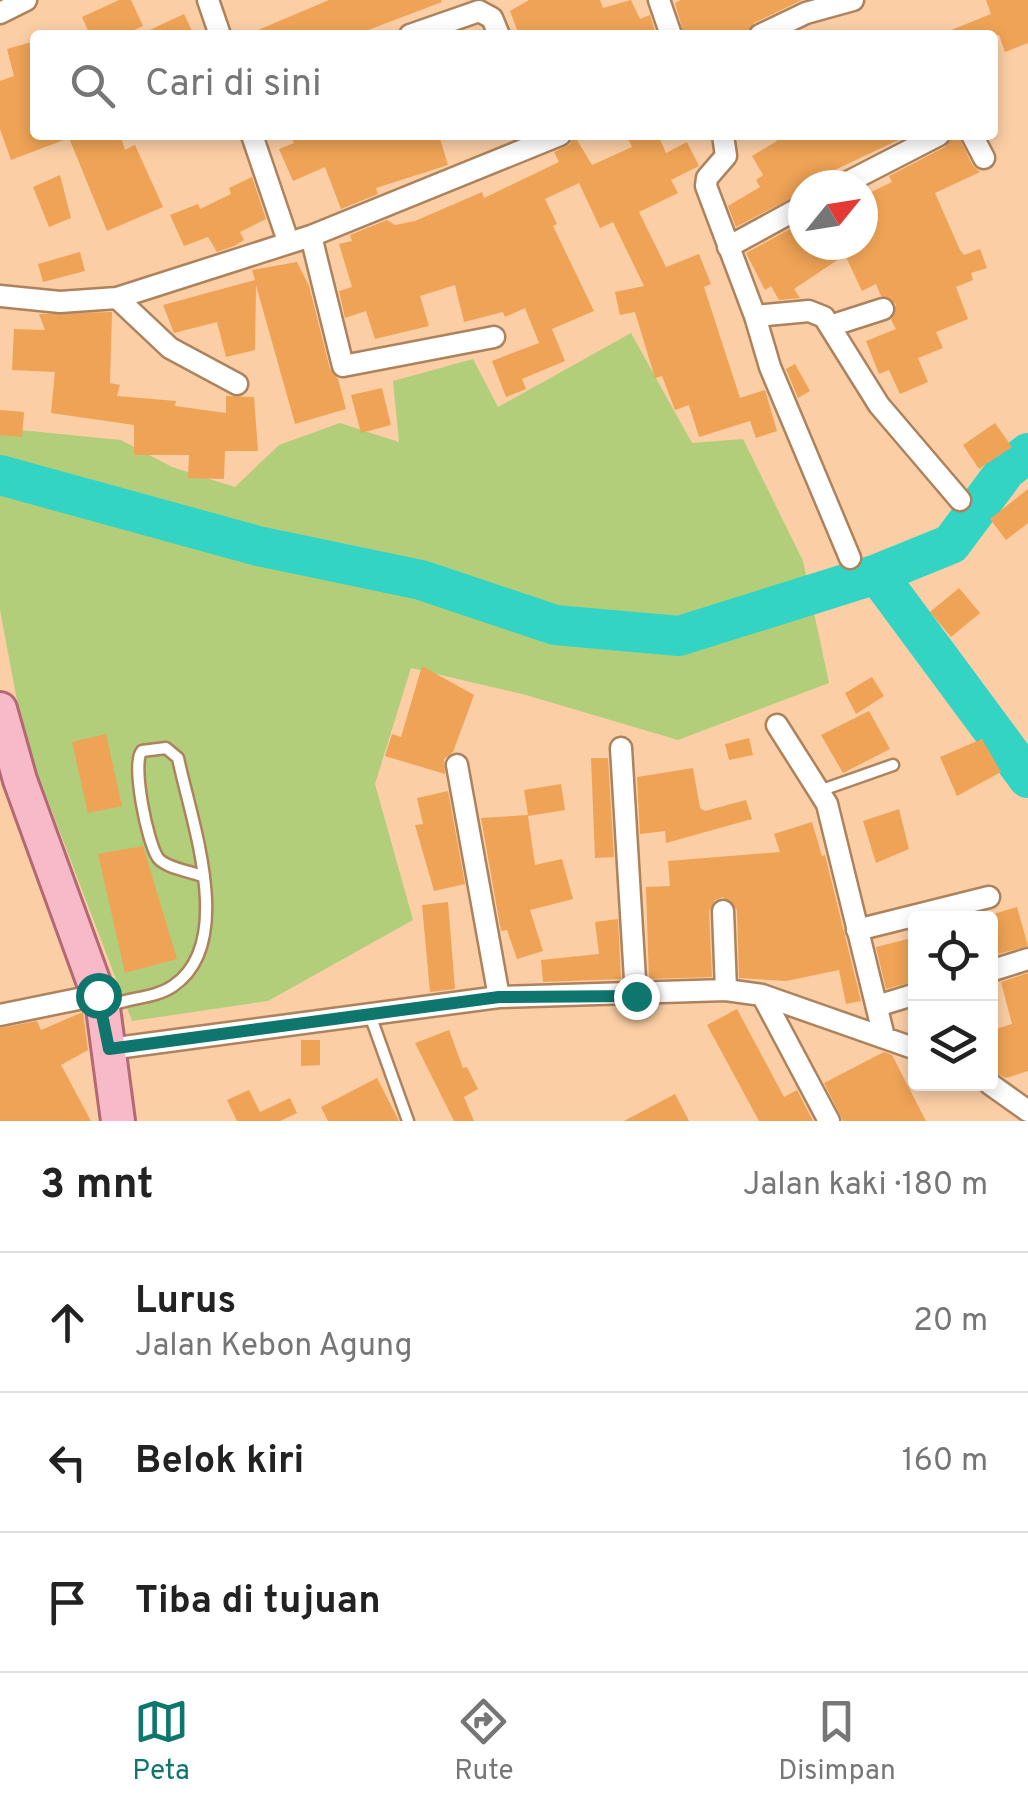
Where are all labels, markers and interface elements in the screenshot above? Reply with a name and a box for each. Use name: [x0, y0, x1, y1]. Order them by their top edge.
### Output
search box: [30, 30, 998, 140]
icon: search: [65, 58, 120, 113]
text: Cari di sini: [145, 61, 322, 110]
north arrow: [788, 170, 878, 260]
map controls: [908, 911, 998, 1091]
button: locate: [908, 911, 998, 1001]
route start: [76, 973, 122, 1019]
route end: [614, 974, 660, 1020]
button: layers: [908, 1001, 998, 1091]
text: 3 mnt: [40, 1160, 153, 1213]
text: Jalan kaki · 180 m: [743, 1166, 988, 1206]
text: Lurus: [135, 1278, 236, 1327]
icon: ahead: [40, 1295, 95, 1350]
text: 20 m: [913, 1302, 988, 1342]
text: Jalan Kebon Agung: [135, 1327, 413, 1367]
icon: left: [40, 1435, 95, 1490]
text: Belok kiri: [135, 1438, 304, 1487]
text: 160 m: [902, 1442, 988, 1482]
icon: arrive: [40, 1575, 95, 1630]
text: Tiba di tujuan: [135, 1578, 381, 1627]
tab: Peta: [132, 1694, 190, 1790]
tab: Rute: [454, 1694, 514, 1790]
tab: Disimpan: [778, 1694, 896, 1790]

